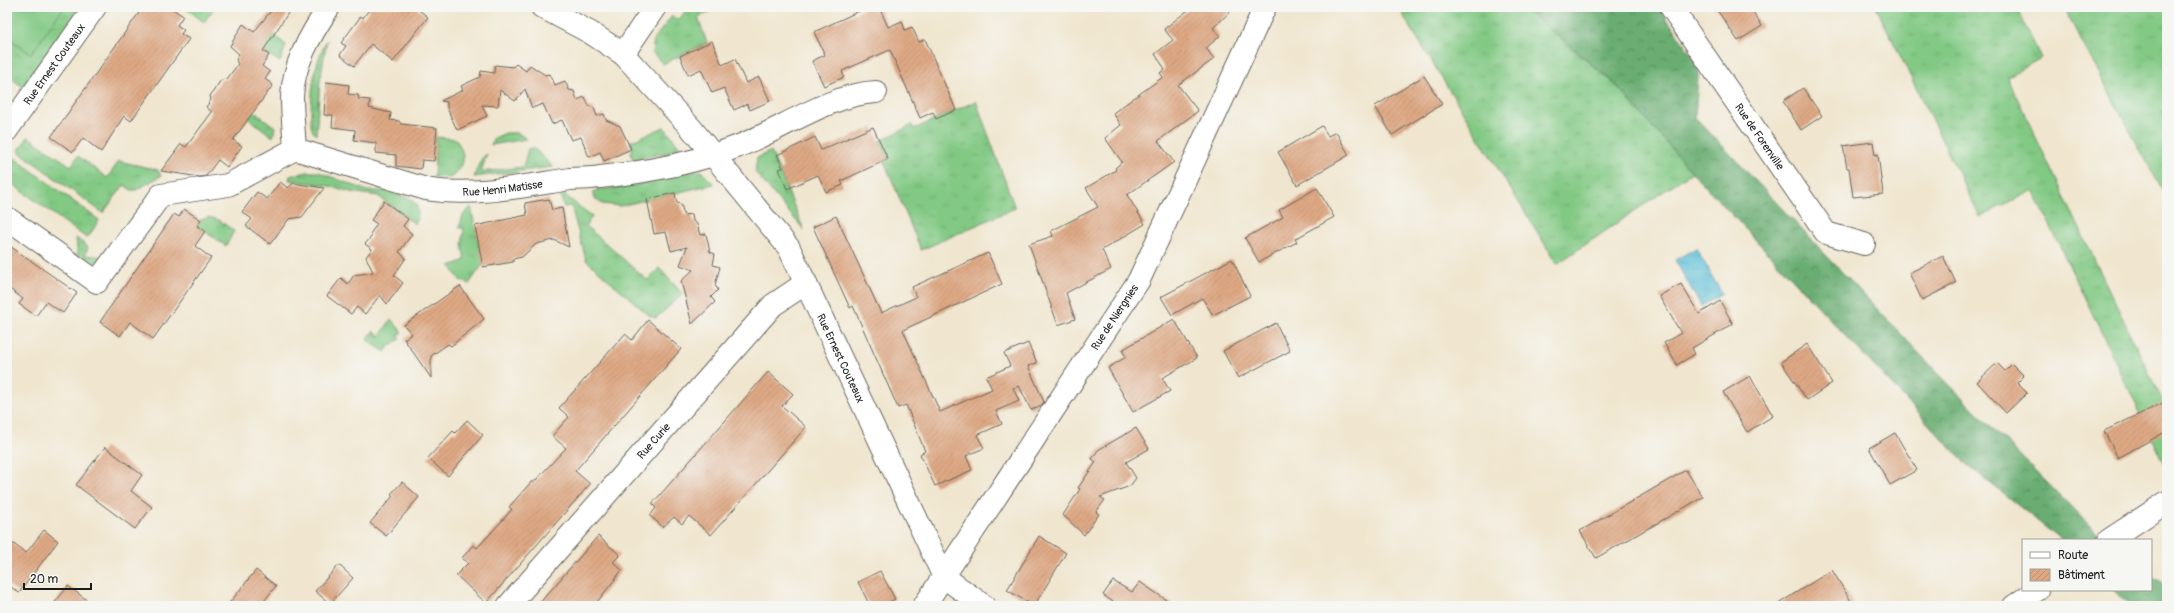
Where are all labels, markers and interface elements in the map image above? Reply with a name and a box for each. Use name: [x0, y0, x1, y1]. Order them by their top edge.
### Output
street label: Rue Ernest Couteaux: [21, 21, 88, 107]
street label: Rue de Forenville: [1732, 101, 1787, 173]
street label: Rue Henri Matisse: [462, 177, 544, 198]
street label: Rue de Niergnies: [1088, 282, 1141, 352]
street label: Rue Ernest Couteaux: [814, 312, 867, 405]
street label: Rue Curie: [634, 420, 673, 461]
legend: [2022, 539, 2152, 591]
text: Route: [2058, 548, 2088, 563]
scale bar: [24, 565, 91, 591]
text: Bâtiment: [2058, 568, 2105, 583]
text: 20 m: [30, 572, 59, 587]

